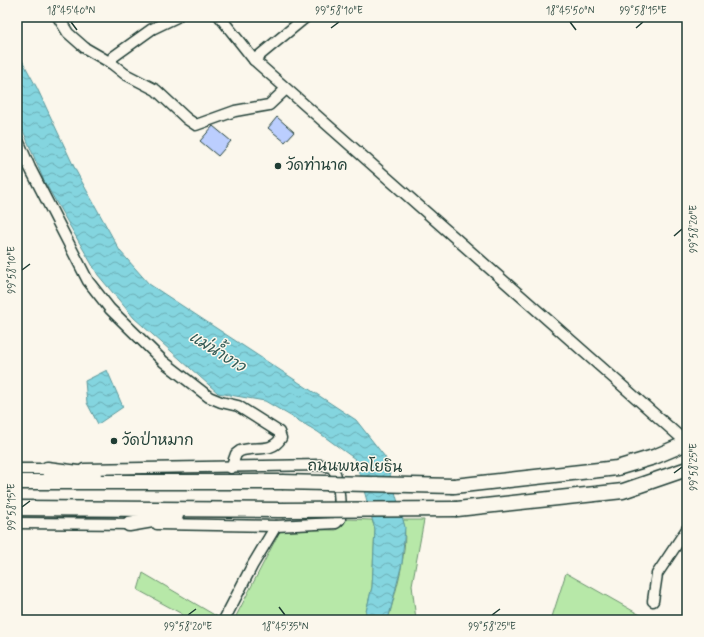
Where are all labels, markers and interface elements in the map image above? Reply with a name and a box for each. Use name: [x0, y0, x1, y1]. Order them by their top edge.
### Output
text: 18°45'40"N: [47, 4, 96, 18]
text: 99°58'10"E: [315, 4, 363, 18]
text: 18°45'50"N: [546, 4, 595, 18]
text: 99°58'15"E: [619, 4, 667, 18]
place label: วัดท่านาค: [286, 155, 348, 176]
marker: วัดท่านาค: [273, 161, 283, 171]
text: 99°58'20"E: [687, 205, 701, 253]
text: 99°58'10"E: [5, 246, 19, 294]
water label: แม่น้ำงาว: [185, 322, 253, 378]
place label: วัดป่าหมาก: [122, 430, 194, 451]
marker: วัดป่าหมาก: [109, 436, 119, 446]
text: 99°58'25"E: [687, 443, 701, 491]
street label: ถนนพหลโยธิน: [308, 455, 403, 478]
text: 99°58'15"E: [5, 483, 19, 531]
text: 99°58'20"E: [164, 620, 212, 634]
text: 18°45'35"N: [262, 620, 309, 634]
text: 99°58'25"E: [468, 620, 516, 634]

